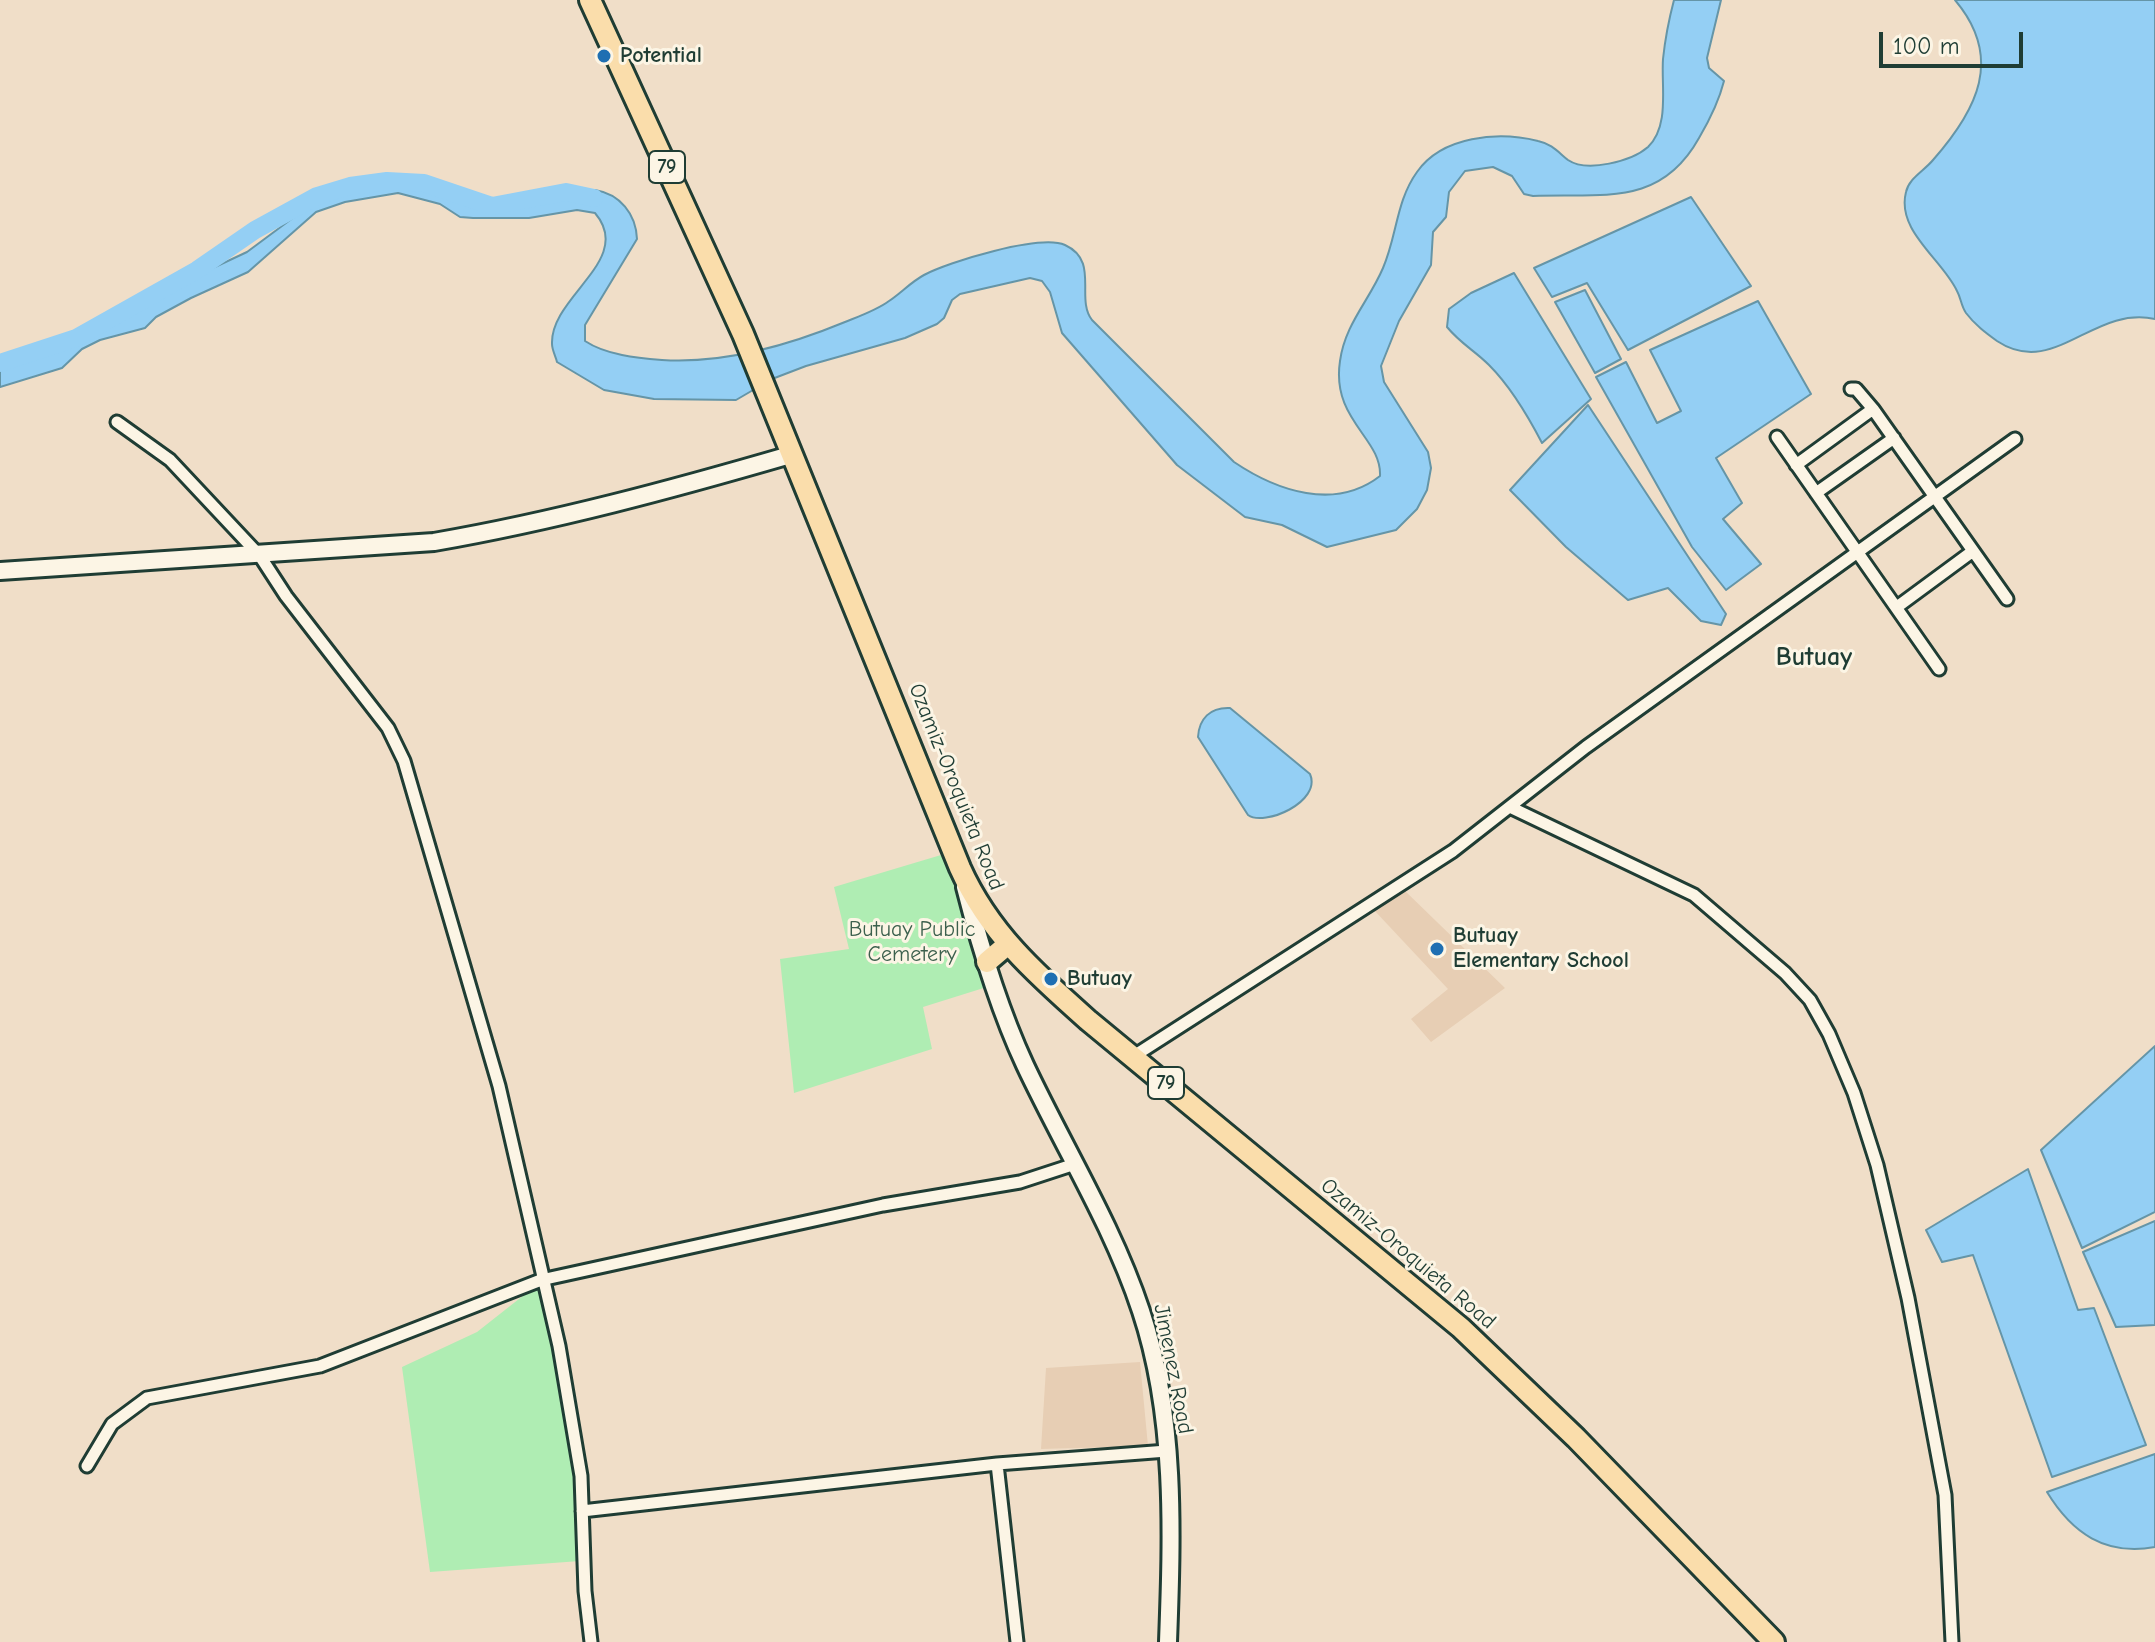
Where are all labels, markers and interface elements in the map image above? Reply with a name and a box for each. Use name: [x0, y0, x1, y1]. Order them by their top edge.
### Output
scale bar: [1883, 16, 2027, 66]
text: 100 m: [1893, 32, 1960, 60]
place label: Potential: [620, 43, 702, 69]
marker: Potential: [595, 47, 613, 65]
road number: 79: [649, 151, 685, 183]
district label: Butuay: [1776, 642, 1852, 674]
street label: Ozamiz-Oroquieta Road: [902, 680, 1010, 894]
park label: Butuay Public Cemetery: [849, 917, 975, 968]
place label: Butuay Elementary School: [1453, 923, 1629, 974]
marker: Butuay Elementary School: [1428, 940, 1446, 958]
place label: Butuay: [1067, 966, 1132, 992]
marker: Butuay: [1042, 970, 1060, 988]
road number: 79: [1148, 1067, 1184, 1099]
street label: Ozamiz-Oroquieta Road: [1315, 1173, 1501, 1335]
street label: Jimenez Road: [1147, 1302, 1199, 1436]

